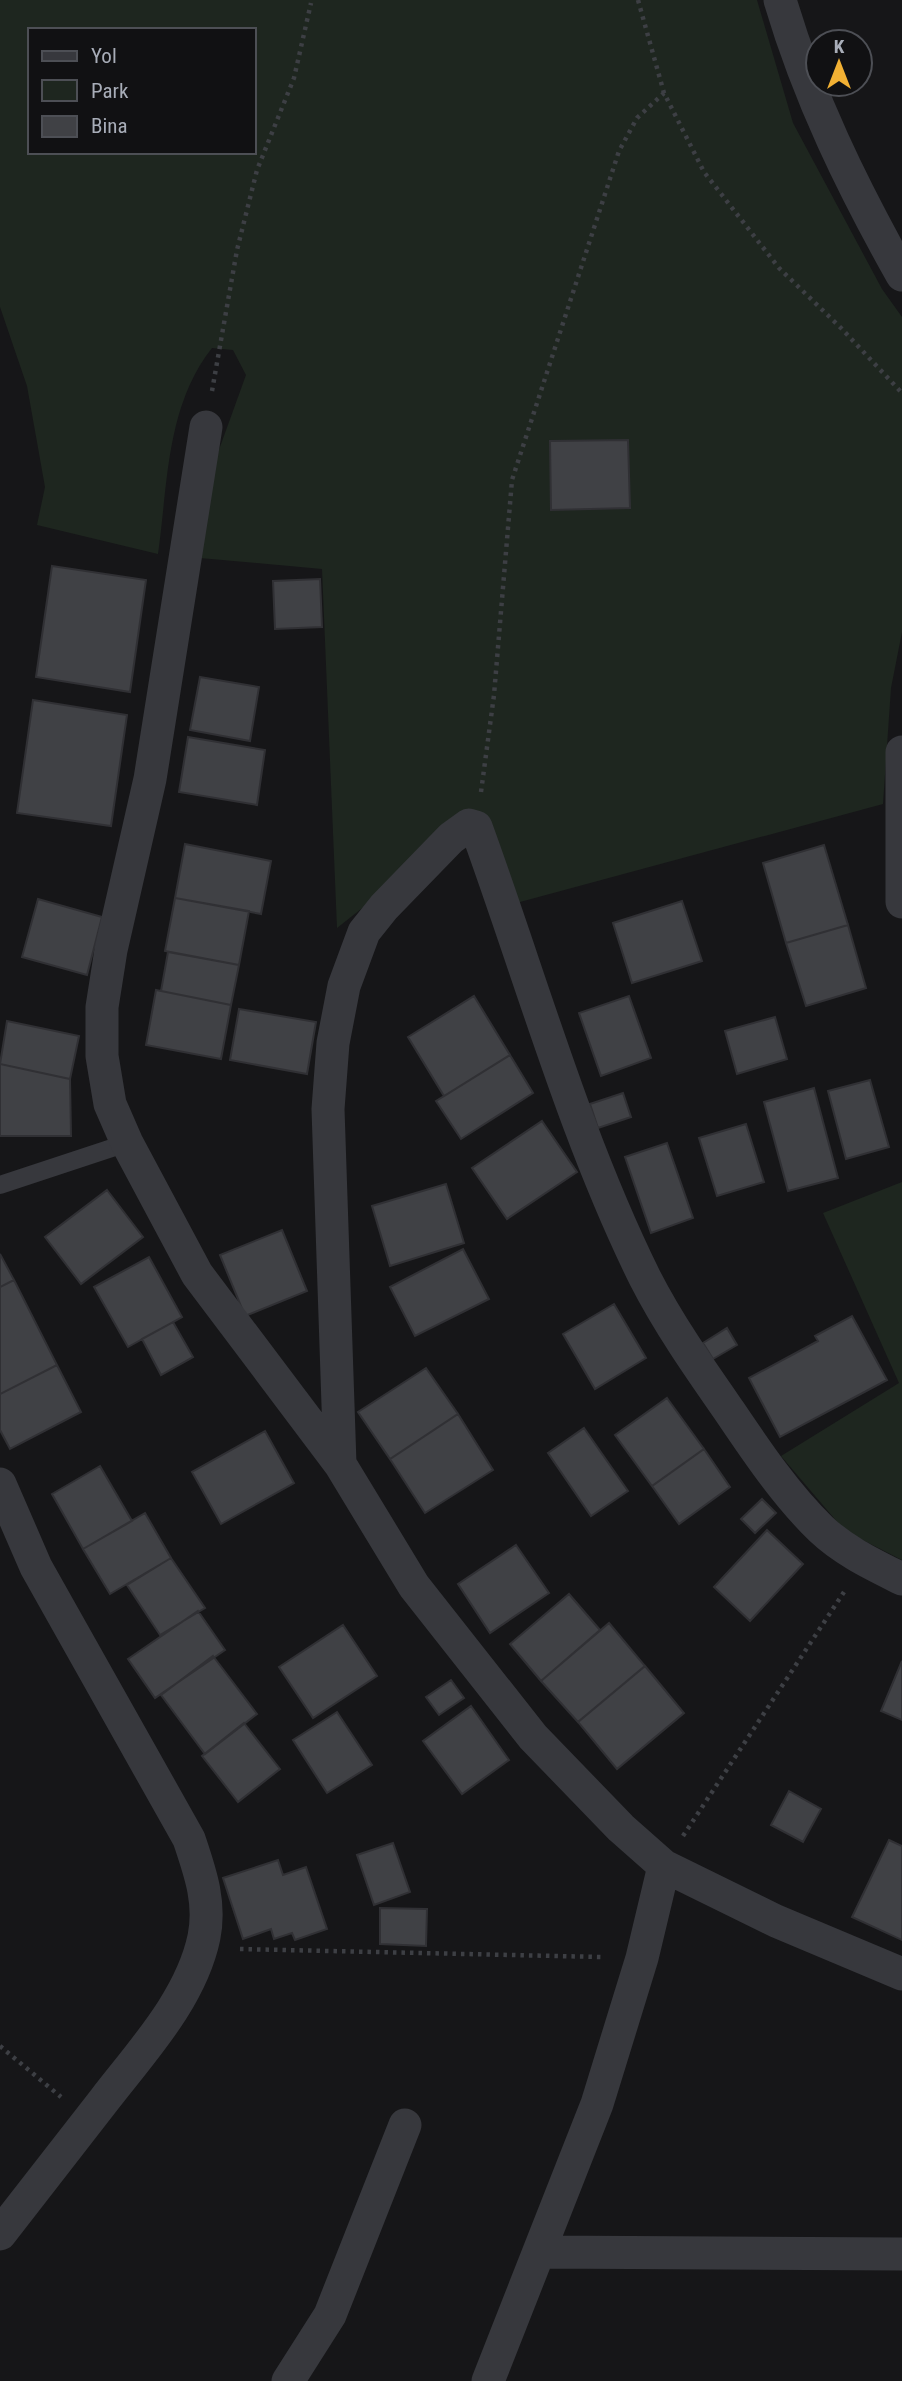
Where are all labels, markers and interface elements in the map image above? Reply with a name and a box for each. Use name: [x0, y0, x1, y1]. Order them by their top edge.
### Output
legend: [28, 28, 256, 154]
north arrow: [804, 28, 874, 98]
text: K: [834, 35, 845, 58]
text: Yol: [91, 44, 117, 68]
text: Park: [91, 79, 129, 103]
text: Bina: [91, 114, 128, 138]

